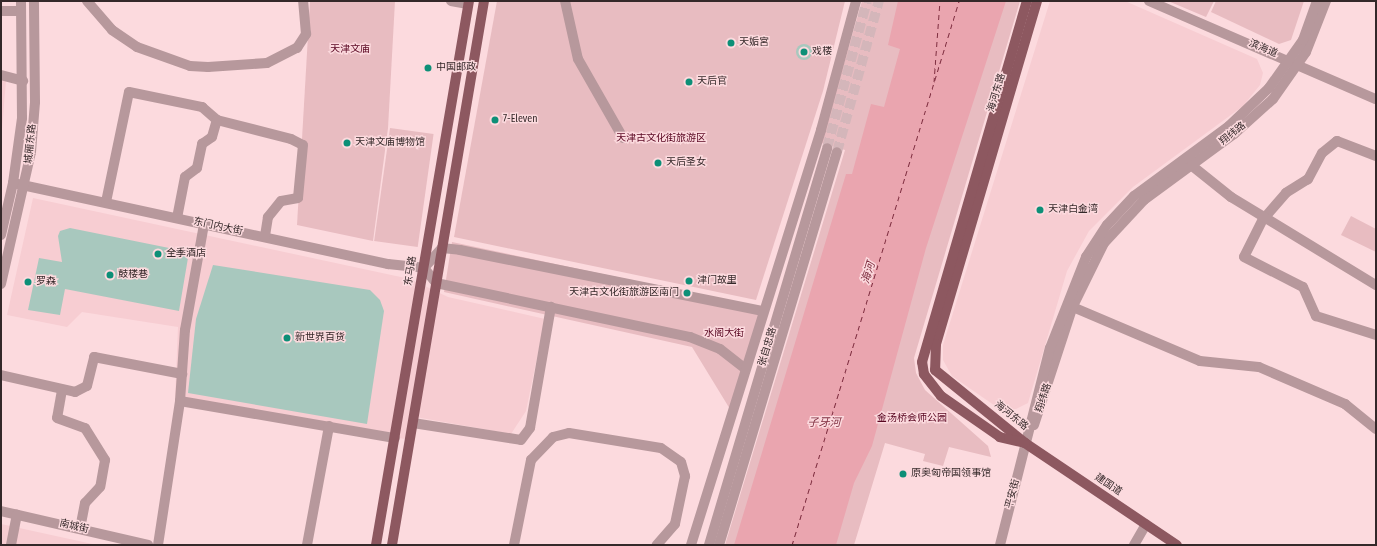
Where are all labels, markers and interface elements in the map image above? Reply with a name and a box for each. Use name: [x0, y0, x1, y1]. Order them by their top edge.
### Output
place label: 天姤宮: [739, 37, 769, 49]
marker: 天姤宮: [726, 38, 736, 48]
street label: 滨海道: [1247, 38, 1279, 60]
park label: 天津文庙: [330, 44, 370, 56]
place label: 戏楼: [812, 46, 832, 58]
marker: 戏楼: [799, 47, 809, 57]
place label: 中国邮政: [436, 62, 476, 74]
marker: 中国邮政: [423, 63, 433, 73]
street label: 海河东路: [985, 72, 1009, 114]
place label: 天后官: [697, 76, 727, 88]
marker: 天后官: [684, 77, 694, 87]
place label: 7-Eleven: [503, 114, 537, 126]
marker: 7-Eleven: [490, 115, 500, 125]
street label: 翔纬路: [1217, 120, 1249, 148]
street label: 城厢东路: [23, 123, 39, 165]
park label: 天津古文化街旅游区: [616, 133, 706, 145]
place label: 天津文庙博物馆: [355, 137, 425, 149]
marker: 天津文庙博物馆: [342, 138, 352, 148]
place label: 天后圣女: [666, 157, 706, 169]
marker: 天后圣女: [653, 158, 663, 168]
place label: 天津白金湾: [1048, 204, 1098, 216]
marker: 天津白金湾: [1035, 205, 1045, 215]
street label: 东门内大街: [192, 216, 244, 238]
place label: 全季酒店: [166, 248, 206, 260]
marker: 全季酒店: [153, 249, 163, 259]
street label: 东马路: [403, 255, 419, 287]
water label: 海河: [859, 261, 879, 285]
place label: 鼓楼巷: [118, 269, 148, 281]
marker: 鼓楼巷: [105, 270, 115, 280]
place label: 津门故里: [697, 275, 737, 287]
place label: 罗森: [36, 276, 56, 288]
marker: 津门故里: [684, 276, 694, 286]
marker: 罗森: [23, 277, 33, 287]
place label: 天津古文化街旅游区南门: [569, 287, 679, 299]
marker: 天津古文化街旅游区南门: [682, 288, 692, 298]
street label: 张自忠路: [756, 326, 780, 368]
park label: 水阁大街: [704, 328, 744, 340]
place label: 新世界百货: [295, 332, 345, 344]
marker: 新世界百货: [282, 333, 292, 343]
street label: 翔纬路: [1034, 382, 1054, 414]
street label: 海河东路: [992, 399, 1030, 433]
park label: 金汤桥会师公园: [877, 413, 947, 425]
water label: 子牙河: [808, 416, 840, 430]
place label: 原奥匈帝国领事馆: [911, 468, 991, 480]
marker: 原奥匈帝国领事馆: [898, 469, 908, 479]
street label: 建国道: [1092, 472, 1124, 498]
street label: 平安街: [1004, 478, 1022, 510]
street label: 南城街: [58, 518, 90, 536]

